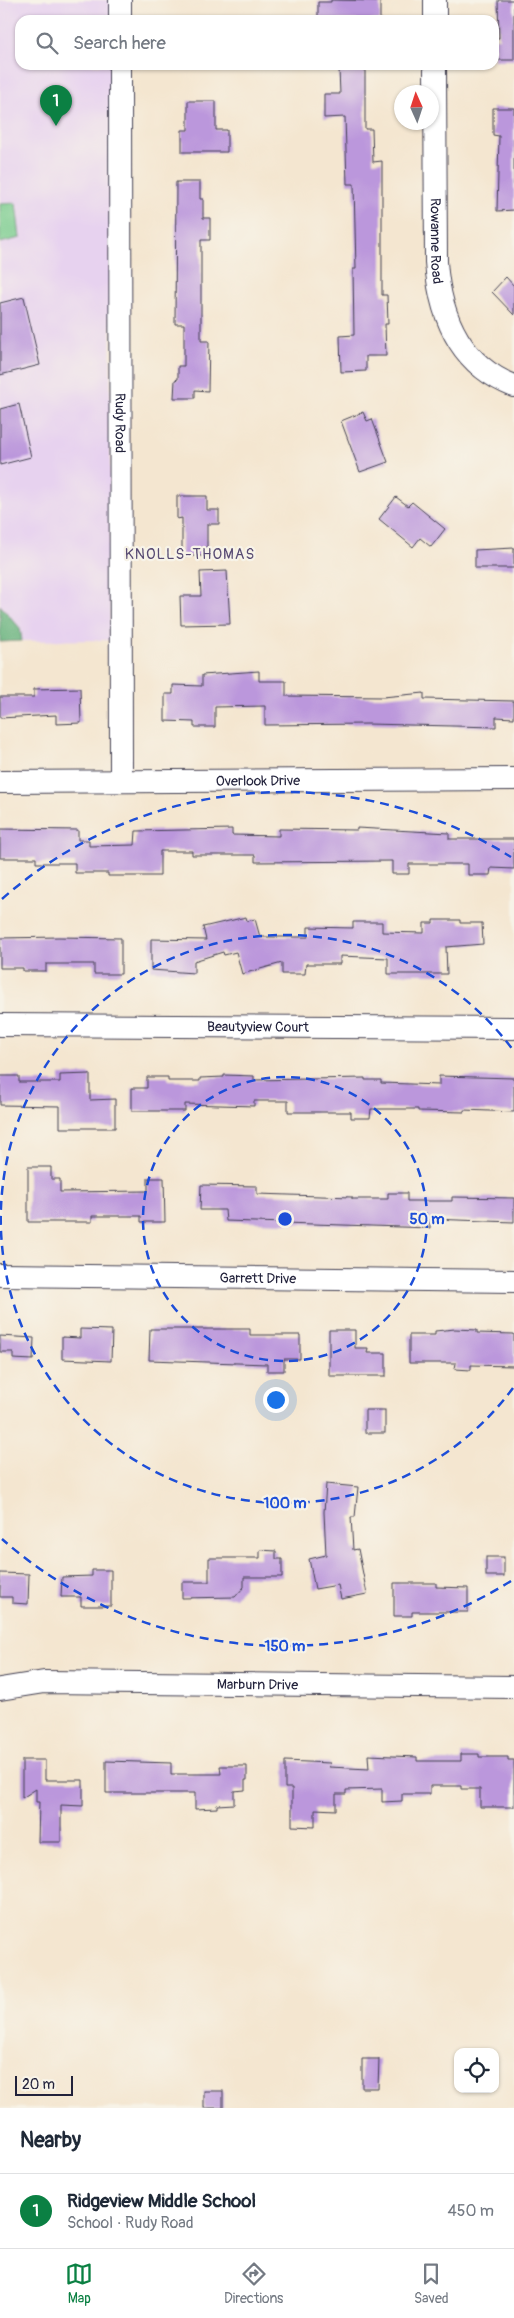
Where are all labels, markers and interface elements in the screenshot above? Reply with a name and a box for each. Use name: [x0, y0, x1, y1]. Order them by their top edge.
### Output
search box: [15, 15, 499, 70]
icon: search: [33, 29, 61, 57]
text: Search here: [73, 31, 166, 55]
pin: 1: [40, 85, 72, 126]
north arrow: [394, 85, 439, 130]
street label: Rowanne Road: [427, 198, 447, 285]
street label: Rudy Road: [112, 393, 129, 453]
district label: KNOLLS-THOMAS: [125, 545, 255, 564]
street label: Overlook Drive: [216, 772, 300, 789]
street label: Beautyview Court: [207, 1018, 309, 1035]
centre of rings: [276, 1210, 294, 1228]
text: 50 m: [410, 1210, 444, 1229]
street label: Garrett Drive: [220, 1269, 297, 1287]
your location: [263, 1387, 289, 1413]
text: 100 m: [264, 1494, 306, 1513]
text: 150 m: [265, 1637, 305, 1656]
street label: Marburn Drive: [217, 1675, 298, 1693]
map controls: [454, 2048, 499, 2093]
button: locate: [454, 2048, 499, 2093]
scale bar: [15, 2073, 72, 2096]
text: 20 m: [22, 2076, 55, 2093]
text: Nearby: [20, 2127, 81, 2154]
text: Ridgeview Middle School: [67, 2189, 256, 2213]
text: 1: [33, 2201, 39, 2221]
text: 450 m: [447, 2201, 494, 2221]
text: School · Rudy Road: [67, 2213, 194, 2233]
tab: Map: [65, 2260, 93, 2307]
tab: Directions: [224, 2260, 283, 2307]
tab: Saved: [414, 2260, 449, 2307]

